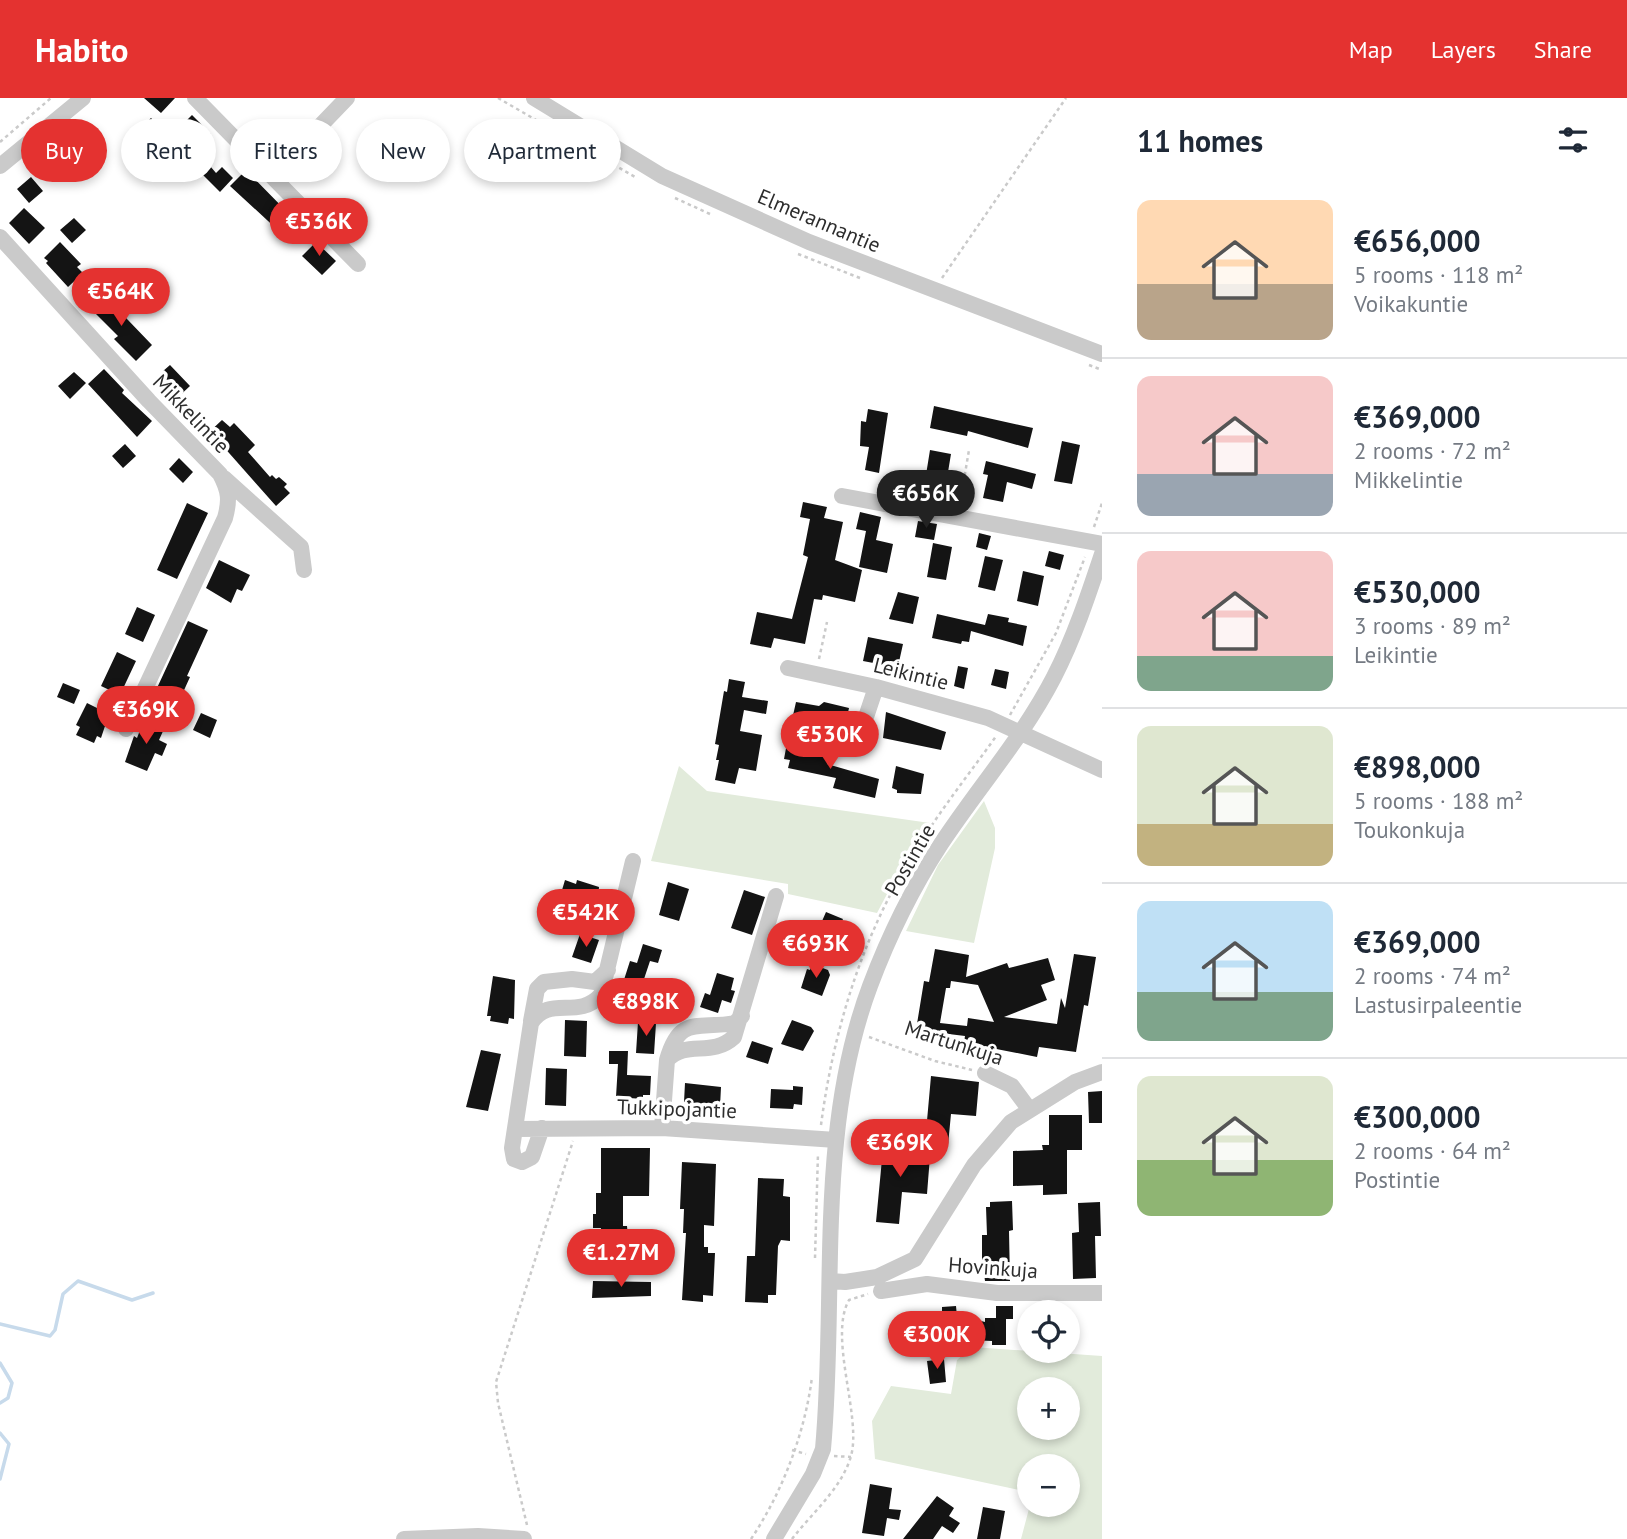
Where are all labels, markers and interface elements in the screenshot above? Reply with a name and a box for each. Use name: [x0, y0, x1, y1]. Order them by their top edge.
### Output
text: Habito: [35, 28, 129, 71]
text: Map: [1349, 34, 1393, 65]
text: Layers: [1431, 34, 1496, 65]
text: Share: [1534, 34, 1592, 65]
chip: Buy: [21, 119, 107, 182]
chip: Rent: [121, 119, 216, 182]
chip: Filters: [230, 119, 342, 182]
chip: New: [356, 119, 450, 182]
chip: Apartment: [464, 119, 621, 182]
text: 11 homes: [1137, 121, 1263, 160]
icon: filters: [1554, 121, 1592, 159]
street label: Elmerannantie: [754, 183, 885, 259]
pin: €536K: [270, 198, 368, 258]
text: €536K: [286, 206, 352, 235]
text: €656,000: [1354, 221, 1481, 260]
icon: home: [1193, 228, 1277, 312]
text: 5 rooms · 118 m²: [1354, 260, 1523, 289]
pin: €564K: [72, 268, 170, 328]
text: €564K: [88, 276, 154, 305]
text: Voikakuntie: [1354, 289, 1468, 318]
street label: Mikkelintie: [147, 369, 236, 459]
text: €369,000: [1354, 397, 1481, 436]
icon: home: [1193, 404, 1277, 488]
text: 2 rooms · 72 m²: [1354, 436, 1511, 465]
text: Mikkelintie: [1354, 465, 1463, 494]
pin: €656K: [877, 470, 975, 530]
text: €656K: [893, 478, 959, 507]
text: €530,000: [1354, 572, 1481, 611]
icon: home: [1193, 579, 1277, 663]
text: 3 rooms · 89 m²: [1354, 611, 1511, 640]
text: Leikintie: [1354, 640, 1438, 669]
street label: Leikintie: [871, 651, 952, 696]
pin: €369K: [97, 686, 195, 746]
text: €369K: [113, 694, 179, 723]
pin: €530K: [781, 712, 879, 771]
text: €530K: [797, 719, 863, 748]
text: €898,000: [1354, 747, 1481, 786]
icon: home: [1193, 754, 1277, 838]
text: 5 rooms · 188 m²: [1354, 786, 1523, 815]
text: Toukonkuja: [1354, 815, 1465, 844]
street label: Postintie: [878, 819, 941, 901]
pin: €542K: [537, 890, 635, 949]
text: €542K: [553, 897, 619, 926]
pin: €693K: [767, 920, 865, 980]
text: €369,000: [1354, 922, 1481, 961]
text: €693K: [783, 928, 849, 957]
icon: home: [1193, 929, 1277, 1013]
text: 2 rooms · 74 m²: [1354, 961, 1511, 990]
pin: €898K: [597, 978, 695, 1038]
text: €898K: [613, 986, 679, 1015]
text: Lastusirpaleentie: [1354, 990, 1522, 1019]
street label: Martunkuja: [901, 1014, 1007, 1071]
street label: Tukkipojantie: [617, 1093, 737, 1124]
text: €300,000: [1354, 1097, 1481, 1136]
icon: home: [1193, 1104, 1277, 1188]
pin: €369K: [851, 1119, 949, 1179]
text: €369K: [867, 1127, 933, 1156]
text: 2 rooms · 64 m²: [1354, 1136, 1511, 1165]
text: Postintie: [1354, 1165, 1440, 1194]
pin: €1.27M: [564, 1230, 678, 1289]
text: €1.27M: [583, 1237, 659, 1266]
street label: Hovinkuja: [947, 1251, 1039, 1284]
map controls: [1017, 1300, 1080, 1517]
button: locate: [1017, 1300, 1080, 1363]
pin: €300K: [888, 1312, 986, 1371]
text: €300K: [904, 1319, 970, 1348]
button: +: [1017, 1377, 1080, 1440]
button: −: [1017, 1454, 1080, 1517]

